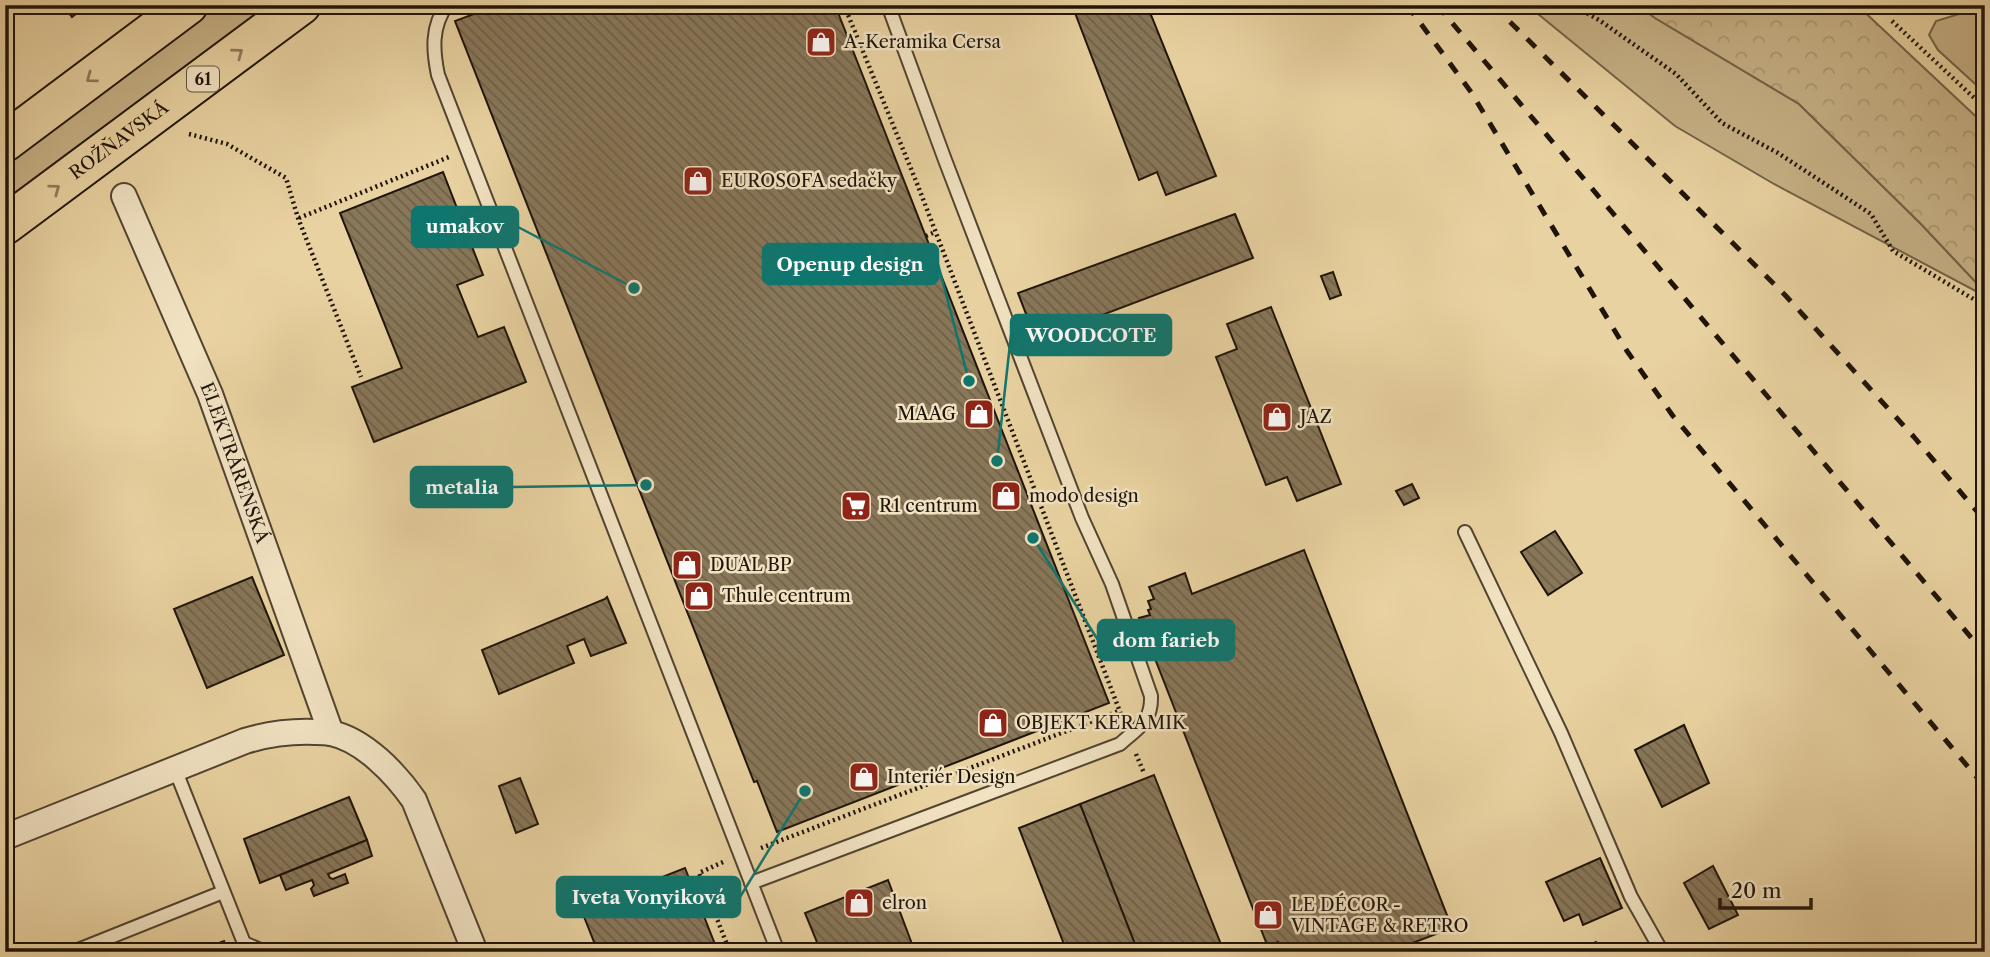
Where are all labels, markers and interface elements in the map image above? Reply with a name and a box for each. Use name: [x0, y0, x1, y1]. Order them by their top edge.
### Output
shop icon: A-Keramika Cersa: [804, 25, 838, 59]
place label: A-Keramika Cersa: [843, 31, 1001, 53]
one-way arrow: [230, 49, 243, 62]
road number: 61: [187, 66, 219, 92]
one-way arrow: [86, 70, 99, 82]
street label: ROŽŇAVSKÁ: [65, 95, 173, 184]
shop icon: EUROSOFA sedačky: [681, 164, 715, 198]
place label: EUROSOFA sedačky: [721, 170, 898, 192]
one-way arrow: [47, 185, 60, 197]
callout: umakov: [412, 207, 518, 247]
text: umakov: [426, 215, 504, 238]
callout: Openup design: [763, 244, 938, 284]
text: Openup design: [776, 253, 924, 276]
callout: WOODCOTE: [1011, 315, 1171, 355]
text: WOODCOTE: [1024, 324, 1157, 347]
street label: ELEKTRÁRENSKÁ: [195, 379, 275, 547]
shop icon: MAAG: [962, 397, 996, 431]
shop icon: JAZ: [1260, 400, 1294, 434]
place label: MAAG: [897, 403, 956, 425]
place label: JAZ: [1297, 406, 1332, 428]
callout: metalia: [411, 467, 512, 507]
text: metalia: [425, 476, 500, 499]
shop icon: modo design: [989, 479, 1023, 513]
place label: modo design: [1029, 485, 1139, 507]
supermarket icon: R1 centrum: [839, 489, 873, 523]
place label: R1 centrum: [879, 495, 978, 517]
shop icon: DUAL BP: [670, 548, 704, 582]
place label: DUAL BP: [710, 554, 792, 576]
shop icon: Thule centrum: [682, 579, 716, 613]
place label: Thule centrum: [722, 585, 851, 607]
callout: dom farieb: [1098, 620, 1234, 660]
text: dom farieb: [1112, 629, 1220, 652]
shop icon: OBJEKT KERAMIK: [976, 706, 1010, 740]
place label: OBJEKT KERAMIK: [1016, 712, 1187, 734]
shop icon: Interiér Design: [847, 760, 881, 794]
place label: Interiér Design: [887, 766, 1015, 788]
scale bar: [1720, 866, 1812, 910]
callout: Iveta Vonyiková: [557, 877, 740, 917]
text: 20 m: [1731, 878, 1782, 903]
text: Iveta Vonyiková: [572, 886, 727, 909]
shop icon: elron: [842, 886, 876, 920]
place label: elron: [882, 892, 927, 914]
place label: LE DÉCOR - VINTAGE & RETRO: [1290, 893, 1469, 937]
shop icon: LE DÉCOR - VINTAGE & RETRO: [1251, 898, 1285, 932]

